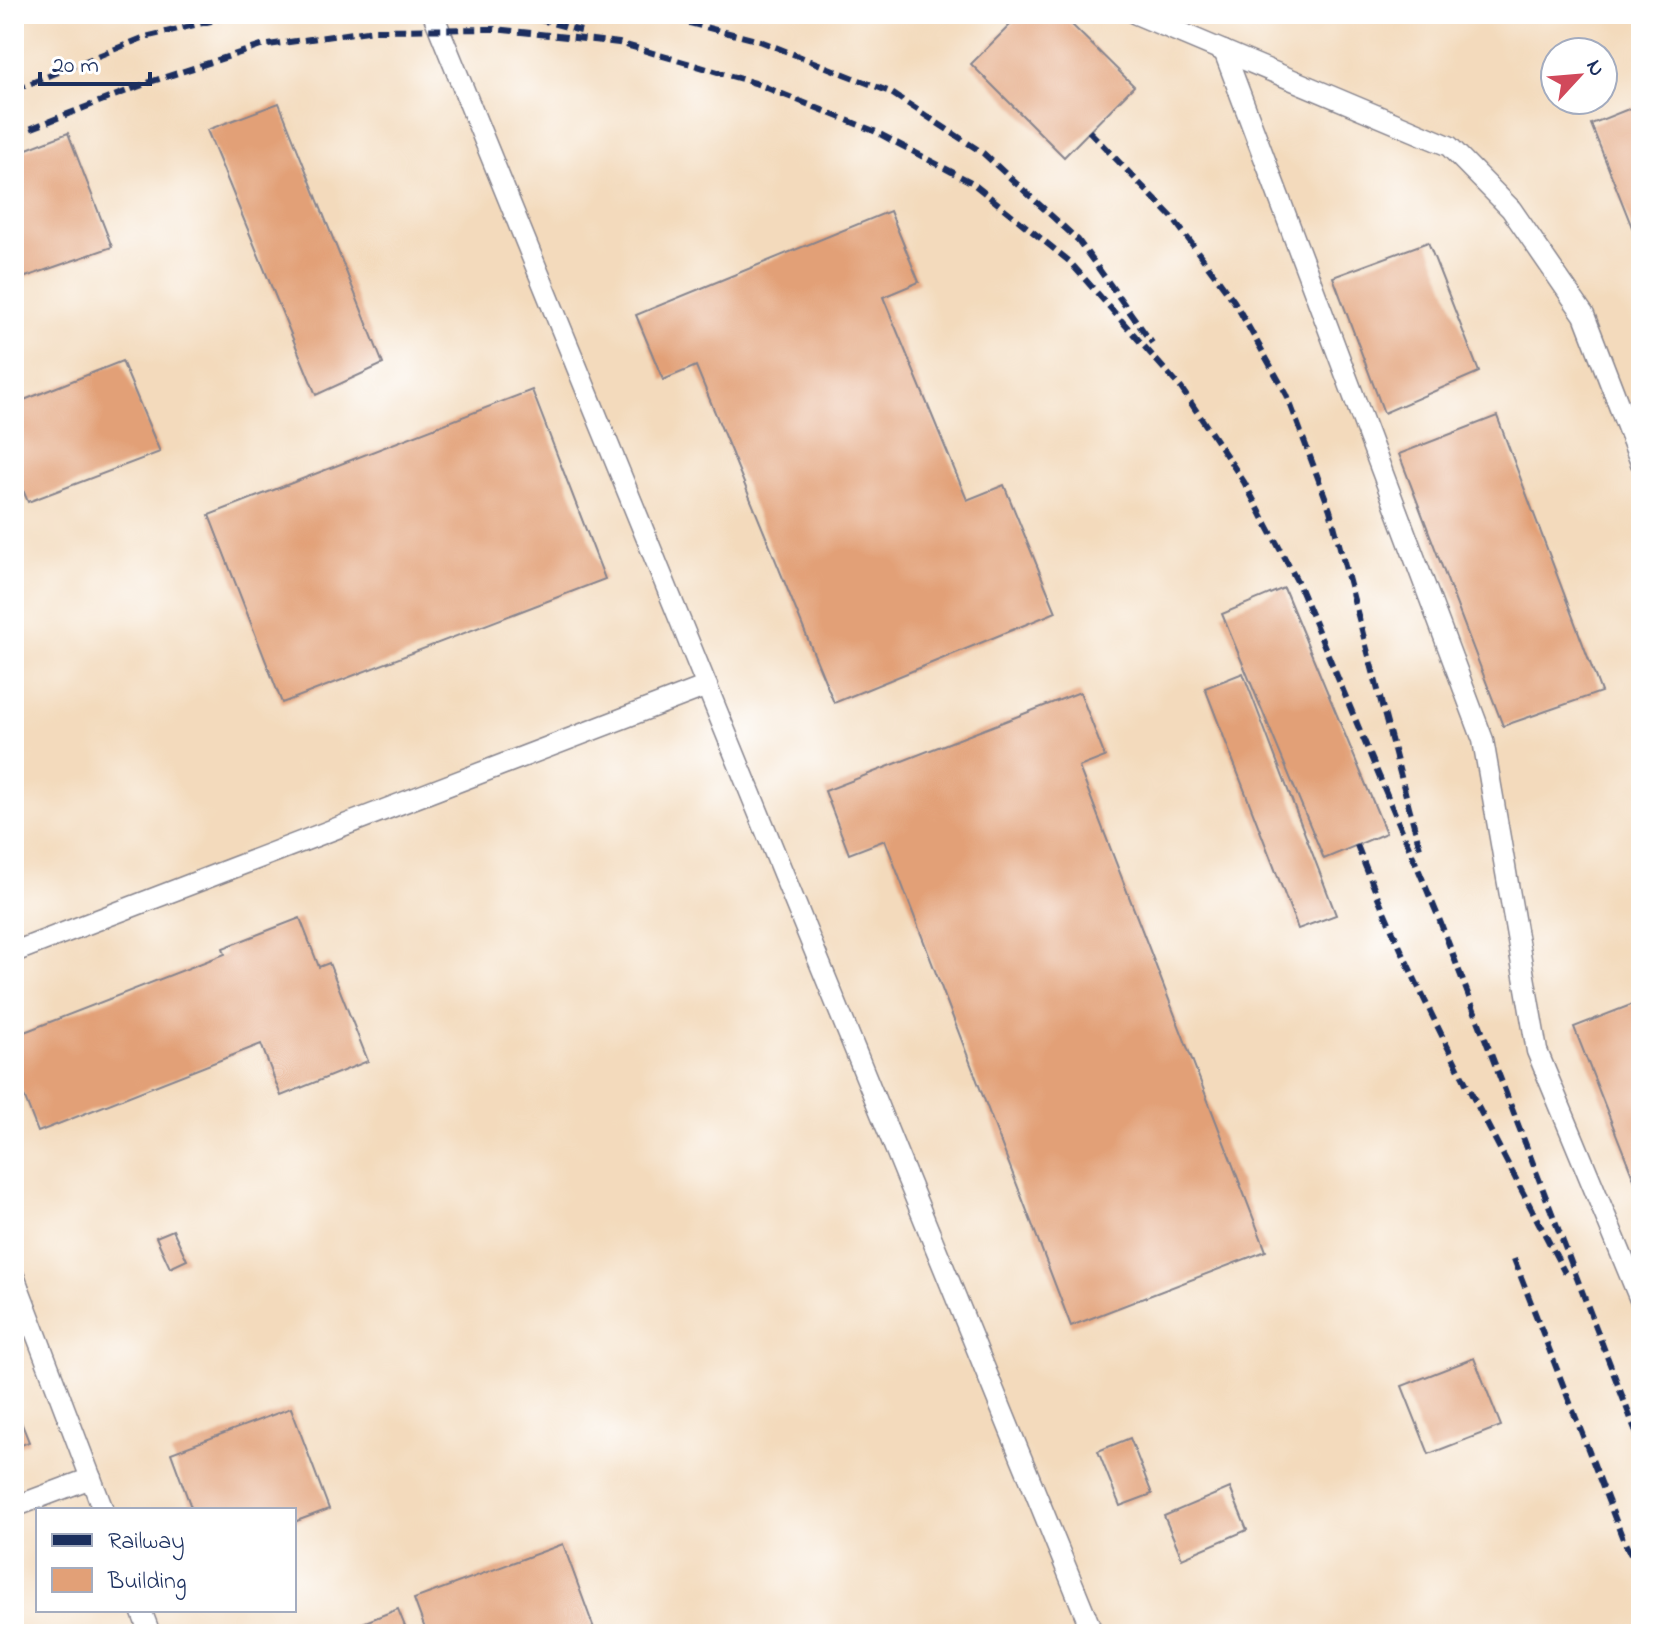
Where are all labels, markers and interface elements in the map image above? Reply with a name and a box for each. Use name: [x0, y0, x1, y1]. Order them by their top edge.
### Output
scale bar: [40, 36, 150, 86]
north arrow: [1539, 36, 1619, 116]
text: 20 m: [52, 49, 99, 84]
text: N: [1577, 55, 1612, 82]
legend: [36, 1508, 296, 1612]
text: Railway: [108, 1525, 185, 1561]
text: Building: [107, 1565, 187, 1600]

